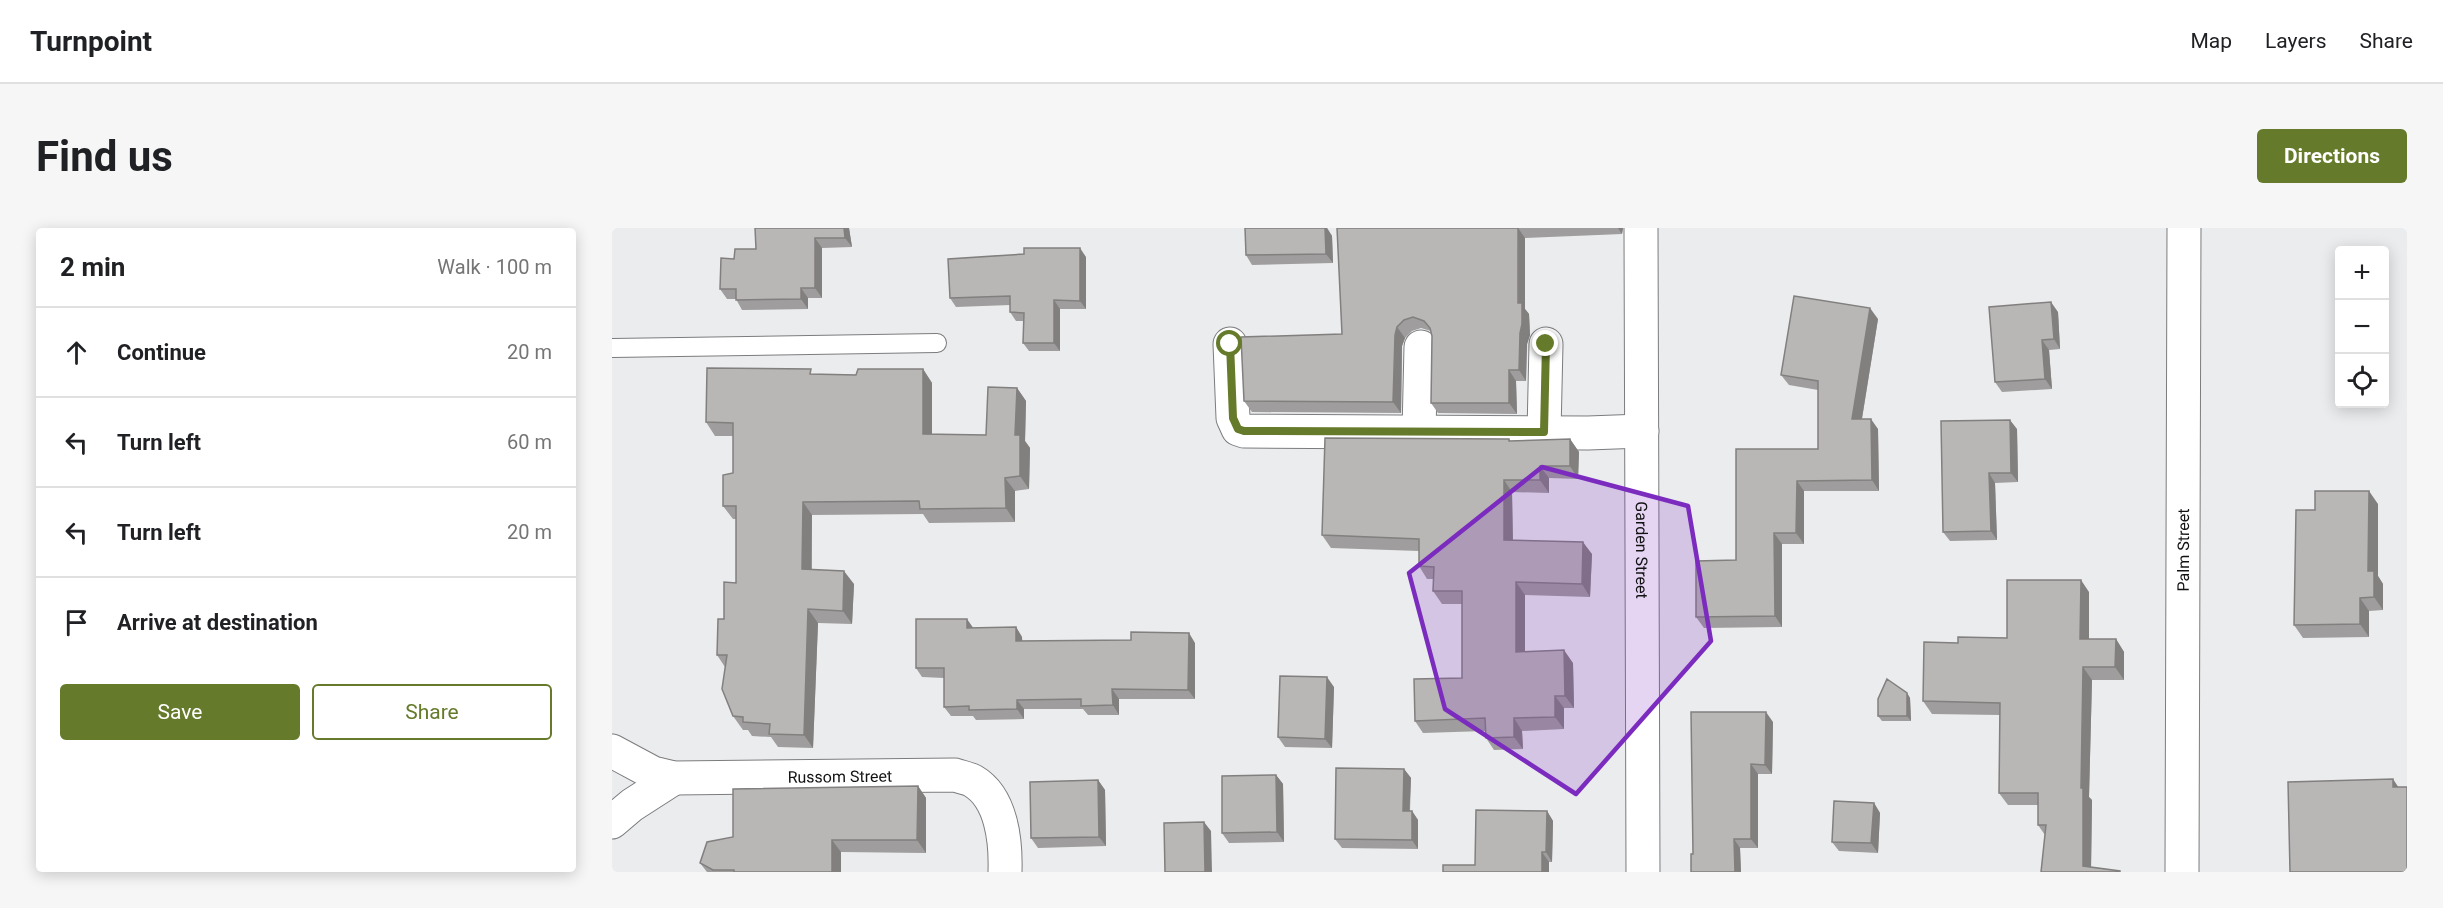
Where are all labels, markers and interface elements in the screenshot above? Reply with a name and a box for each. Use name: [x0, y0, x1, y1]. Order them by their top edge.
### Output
text: Turnpoint: [30, 25, 152, 58]
text: Map: [2190, 29, 2232, 53]
text: Layers: [2265, 29, 2326, 53]
text: Share: [2359, 29, 2413, 53]
button: Directions: [2257, 129, 2407, 183]
text: Find us: [36, 132, 173, 181]
map controls: [2335, 246, 2389, 408]
button: +: [2335, 246, 2389, 300]
text: 2 min: [60, 252, 125, 282]
text: Walk · 100 m: [437, 255, 552, 279]
button: −: [2335, 300, 2389, 354]
route start: [1216, 330, 1242, 356]
route end: [1532, 330, 1558, 356]
icon: ahead: [60, 336, 93, 369]
text: Continue: [117, 340, 206, 365]
text: 20 m: [507, 340, 552, 364]
button: locate: [2335, 354, 2389, 408]
icon: left: [60, 426, 93, 459]
text: Turn left: [117, 430, 201, 455]
text: 60 m: [507, 430, 552, 454]
street label: Garden Street: [1632, 501, 1652, 599]
street label: Palm Street: [2173, 509, 2193, 591]
icon: left: [60, 516, 93, 549]
text: Turn left: [117, 520, 201, 545]
text: 20 m: [507, 520, 552, 544]
icon: arrive: [60, 606, 93, 639]
text: Arrive at destination: [117, 610, 318, 635]
button: Save: [60, 684, 300, 740]
button: Share: [312, 684, 552, 740]
street label: Russom Street: [787, 766, 892, 786]

